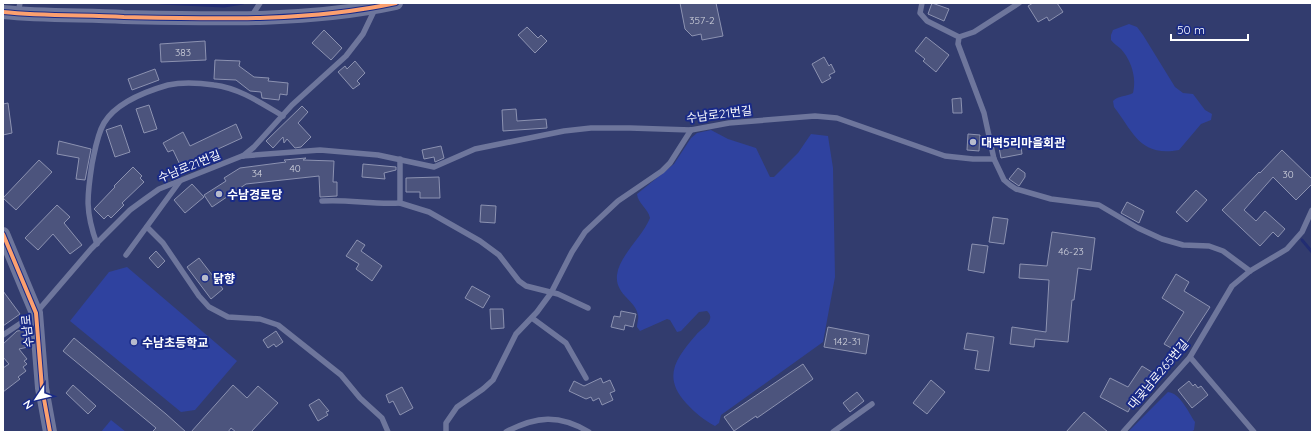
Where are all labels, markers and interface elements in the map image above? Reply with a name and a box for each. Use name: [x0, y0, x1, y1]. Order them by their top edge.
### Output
house number: 357-2: [689, 14, 715, 27]
scale bar: [1171, 16, 1248, 42]
text: 50 m: [1177, 22, 1205, 37]
house number: 383: [175, 46, 191, 59]
street label: 수남로21번길: [685, 103, 753, 125]
place label: 대벽5리마을회관: [981, 135, 1065, 150]
marker: 대벽5리마을회관: [968, 137, 978, 147]
street label: 수남로21번길: [155, 147, 223, 185]
house number: 40: [289, 162, 301, 175]
house number: 34: [252, 167, 262, 180]
house number: 30: [1282, 168, 1294, 181]
place label: 수남경로당: [227, 187, 282, 202]
marker: 수남경로당: [214, 189, 224, 199]
house number: 46-23: [1058, 245, 1084, 258]
place label: 닭향: [213, 271, 235, 286]
marker: 닭향: [200, 273, 210, 283]
street label: 수남로: [18, 314, 36, 348]
place label: 수남초등학교: [142, 335, 208, 350]
house number: 142-31: [833, 335, 861, 348]
street label: 대곶남로265번길: [1125, 336, 1191, 412]
marker: 수남초등학교: [129, 337, 139, 347]
north arrow: [16, 379, 56, 419]
text: N: [20, 397, 36, 412]

